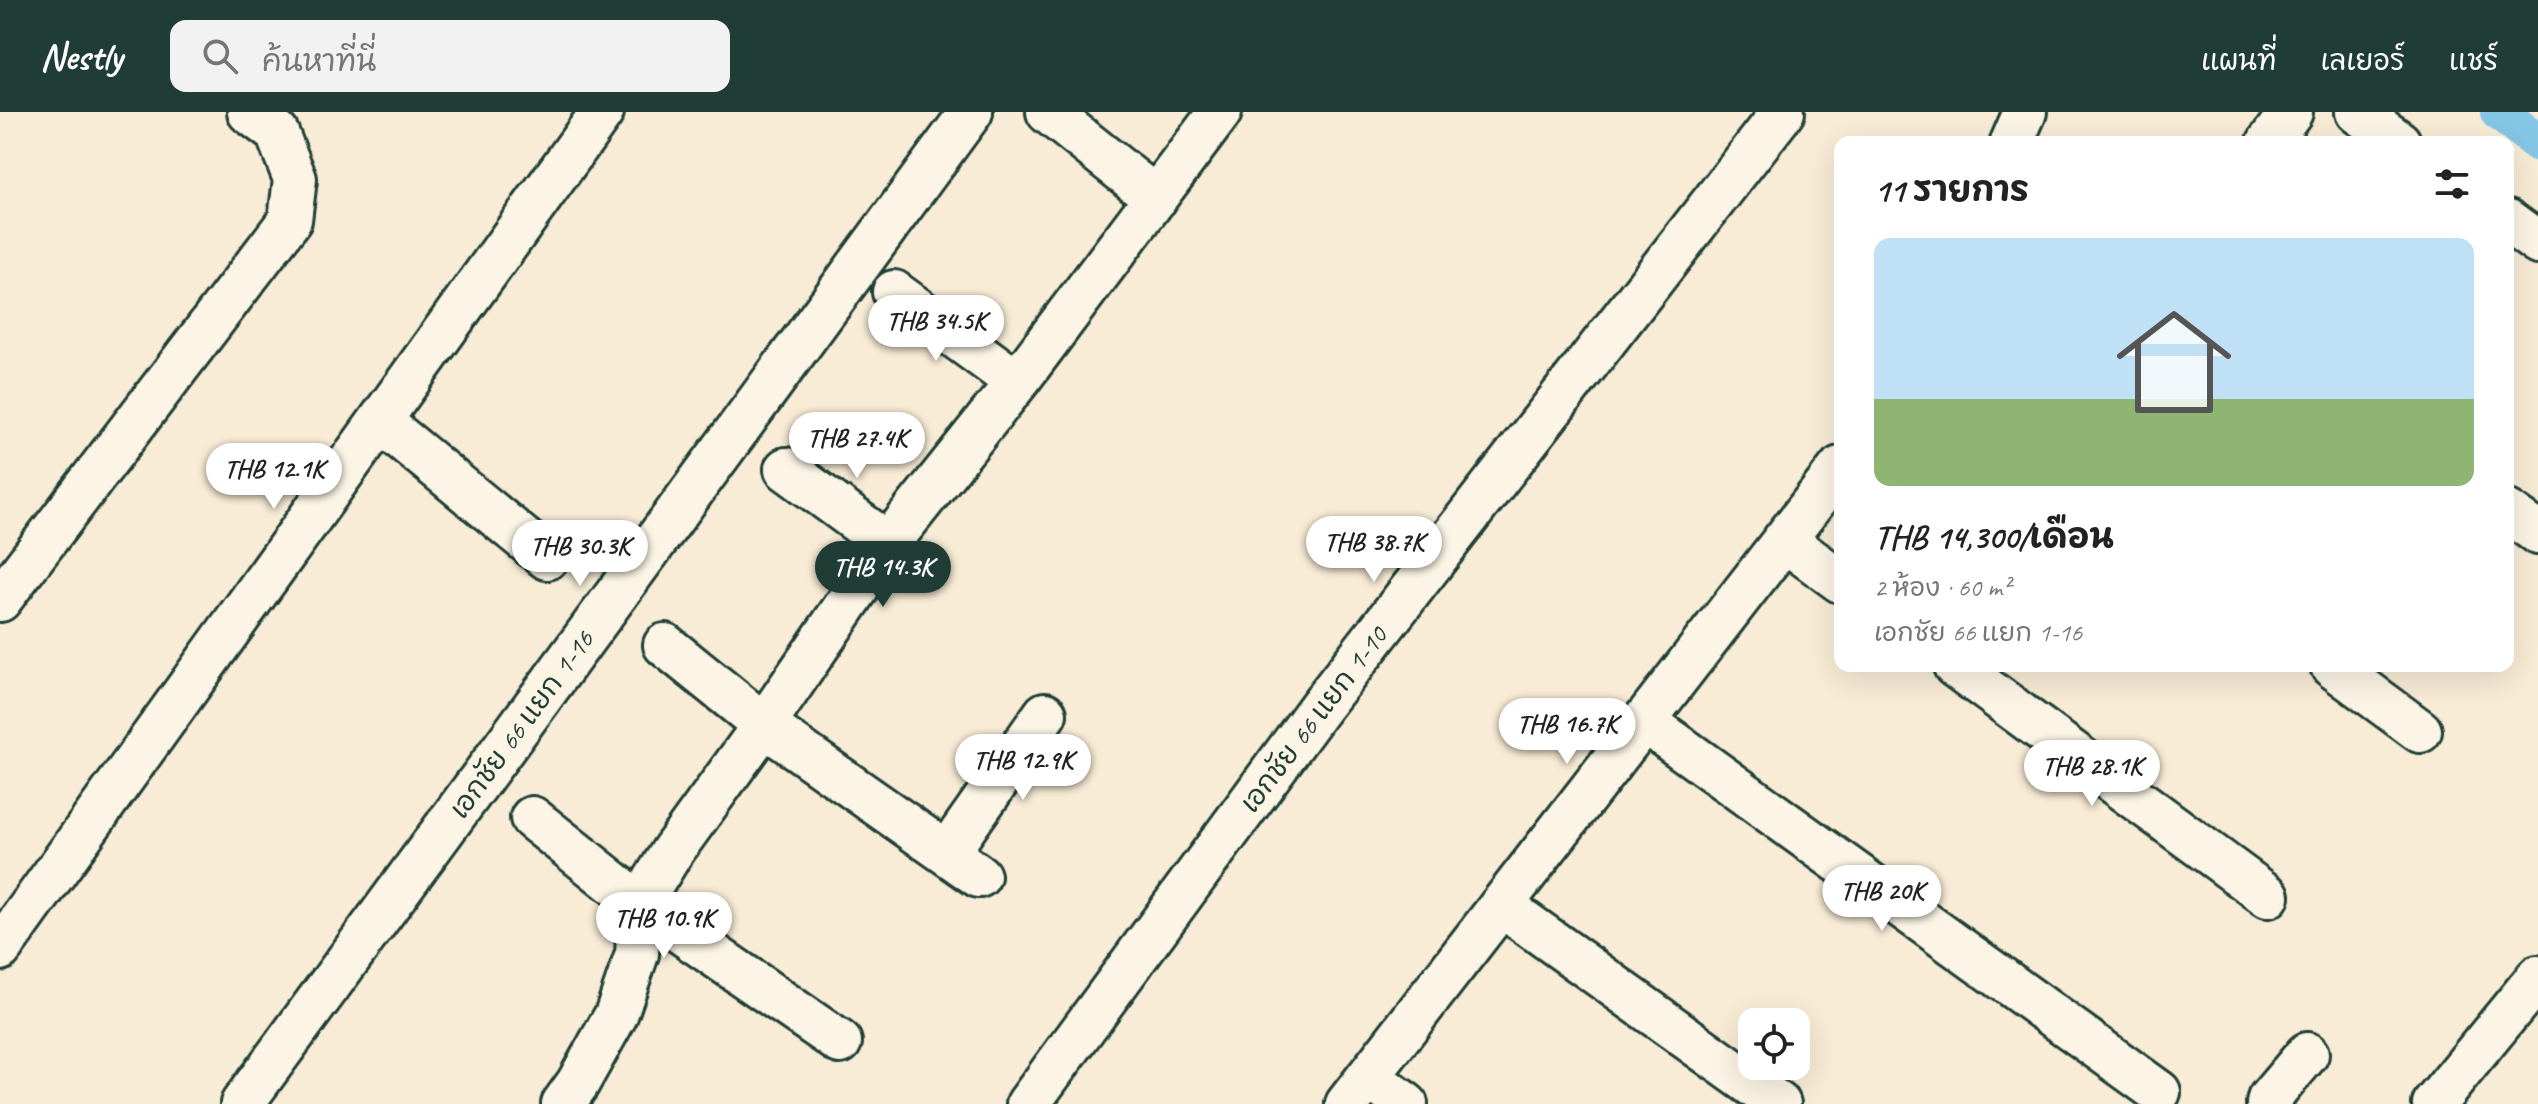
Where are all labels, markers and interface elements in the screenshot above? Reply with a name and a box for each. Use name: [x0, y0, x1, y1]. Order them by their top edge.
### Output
search box: [170, 20, 730, 92]
text: Nestly: [40, 33, 122, 80]
icon: search: [198, 34, 242, 78]
text: ค้นหาที่นี่: [262, 42, 376, 80]
text: แผนที่: [2201, 43, 2276, 78]
text: เลเยอร์: [2320, 43, 2405, 78]
text: แชร์: [2449, 43, 2498, 78]
icon: filters: [2430, 162, 2474, 206]
text: 11 รายการ: [1874, 168, 2029, 211]
icon: home: [2102, 290, 2246, 434]
pin: THB 34.5K: [844, 295, 1028, 363]
text: THB 34.5K: [886, 304, 986, 337]
pin: THB 27.4K: [765, 412, 949, 480]
text: THB 27.4K: [807, 421, 907, 454]
pin: THB 12.1K: [182, 443, 366, 511]
text: THB 12.1K: [224, 452, 324, 485]
text: THB 14,300/เดือน: [1874, 515, 2114, 558]
pin: THB 38.7K: [1282, 516, 1466, 584]
pin: THB 30.3K: [488, 520, 672, 588]
text: THB 38.7K: [1324, 525, 1424, 558]
text: THB 30.3K: [530, 529, 630, 562]
pin: THB 14.3K: [791, 541, 975, 609]
text: THB 14.3K: [833, 550, 933, 583]
text: 2 ห้อง · 60 m²: [1874, 571, 2010, 604]
text: เอกชัย 66 แยก 1-16: [1874, 616, 2082, 649]
street label: เอกชัย 66 แยก 1-10: [1232, 617, 1396, 819]
street label: เอกชัย 66 แยก 1-16: [441, 622, 602, 825]
pin: THB 16.7K: [1475, 698, 1659, 766]
text: THB 16.7K: [1517, 707, 1617, 740]
pin: THB 12.9K: [931, 734, 1115, 802]
pin: THB 28.1K: [2000, 740, 2184, 808]
text: THB 12.9K: [973, 743, 1073, 776]
text: THB 28.1K: [2042, 749, 2142, 782]
pin: THB 20K: [1808, 865, 1956, 933]
text: THB 20K: [1840, 874, 1924, 907]
pin: THB 10.9K: [572, 892, 756, 960]
text: THB 10.9K: [614, 901, 714, 934]
map controls: [1738, 1008, 1810, 1080]
button: locate: [1738, 1008, 1810, 1080]

